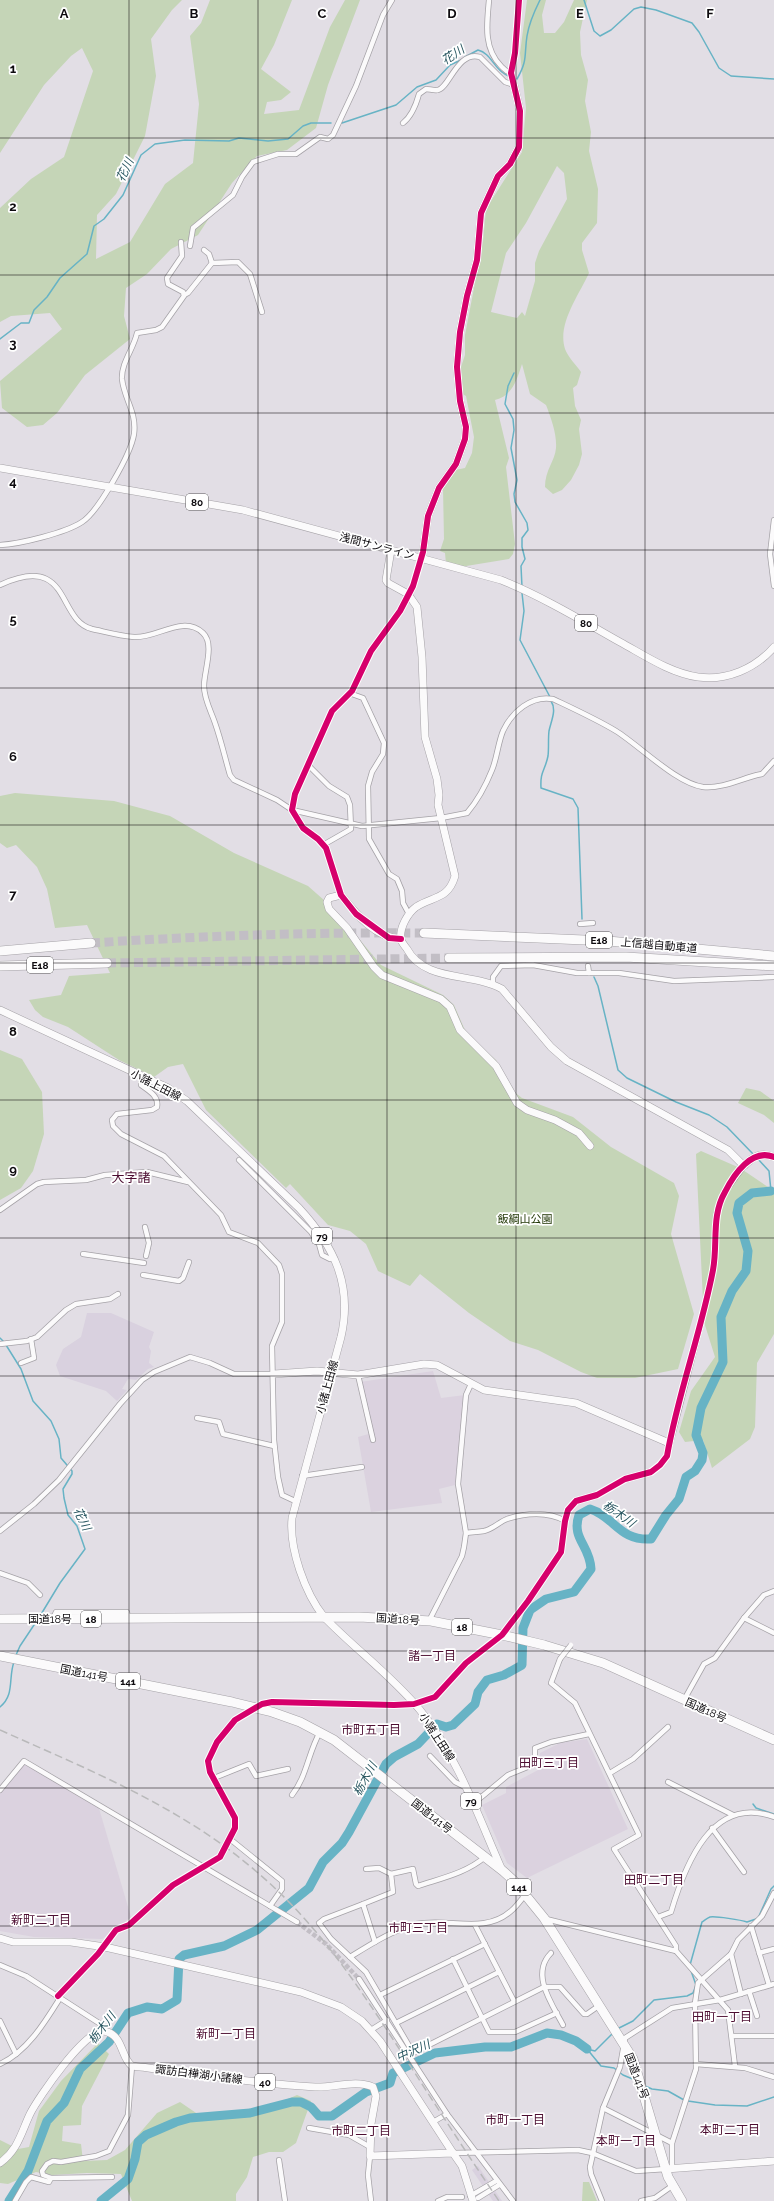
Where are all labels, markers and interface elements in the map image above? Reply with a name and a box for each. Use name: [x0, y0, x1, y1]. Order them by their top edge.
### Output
text: A: [60, 6, 69, 21]
text: B: [190, 6, 199, 21]
text: C: [318, 6, 327, 21]
text: D: [447, 6, 457, 21]
text: E: [576, 6, 584, 21]
text: F: [706, 6, 714, 21]
water label: 花川: [439, 42, 469, 67]
text: 1: [10, 61, 17, 76]
water label: 花川: [114, 154, 137, 184]
text: 2: [9, 199, 17, 214]
text: 3: [9, 336, 17, 351]
text: 4: [9, 474, 17, 489]
road number: 80: [186, 494, 208, 510]
street label: 浅間サンライン: [338, 530, 416, 563]
text: 5: [9, 612, 17, 627]
road number: 80: [575, 615, 597, 631]
text: 6: [9, 749, 17, 764]
text: 7: [9, 887, 17, 902]
road number: E18: [586, 932, 612, 948]
street label: 上信越自動車道: [620, 936, 698, 955]
road number: E18: [27, 957, 53, 973]
text: 8: [9, 1024, 17, 1039]
street label: 小諸上田線: [128, 1067, 183, 1104]
text: 9: [9, 1162, 17, 1177]
district label: 大字諸: [111, 1170, 151, 1185]
park label: 飯綱山公園: [498, 1213, 553, 1226]
road number: 79: [312, 1228, 332, 1244]
street label: 小諸上田線: [314, 1359, 341, 1415]
water label: 栃木川: [600, 1498, 639, 1531]
water label: 花川: [70, 1505, 94, 1535]
road number: 18: [81, 1611, 101, 1627]
street label: 国道18号: [375, 1611, 420, 1628]
street label: 国道18号: [28, 1613, 72, 1626]
road number: 18: [452, 1619, 472, 1635]
district label: 諸一丁目: [408, 1649, 456, 1663]
street label: 国道141号: [59, 1662, 109, 1684]
road number: 141: [116, 1673, 140, 1689]
street label: 国道18号: [683, 1696, 729, 1725]
street label: 小諸上田線: [416, 1711, 457, 1764]
district label: 市町五丁目: [341, 1723, 401, 1737]
district label: 田町三丁目: [519, 1756, 579, 1770]
water label: 栃木川: [350, 1758, 381, 1798]
road number: 79: [461, 1793, 481, 1809]
street label: 国道141号: [409, 1796, 455, 1836]
district label: 田町二丁目: [624, 1873, 684, 1887]
road number: 141: [507, 1879, 531, 1895]
district label: 新町二丁目: [11, 1913, 71, 1927]
district label: 市町三丁目: [388, 1921, 448, 1935]
water label: 栃木川: [85, 2008, 120, 2046]
district label: 田町一丁目: [692, 2010, 752, 2024]
district label: 新町一丁目: [196, 2027, 256, 2041]
water label: 中沢川: [394, 2036, 434, 2065]
street label: 国道141号: [622, 2051, 651, 2101]
street label: 諏訪白樺湖小諸線: [154, 2063, 243, 2086]
road number: 40: [255, 2074, 275, 2090]
district label: 市町一丁目: [485, 2113, 545, 2127]
district label: 本町二丁目: [700, 2123, 760, 2137]
district label: 市町二丁目: [331, 2124, 391, 2138]
district label: 本町一丁目: [596, 2134, 656, 2148]

